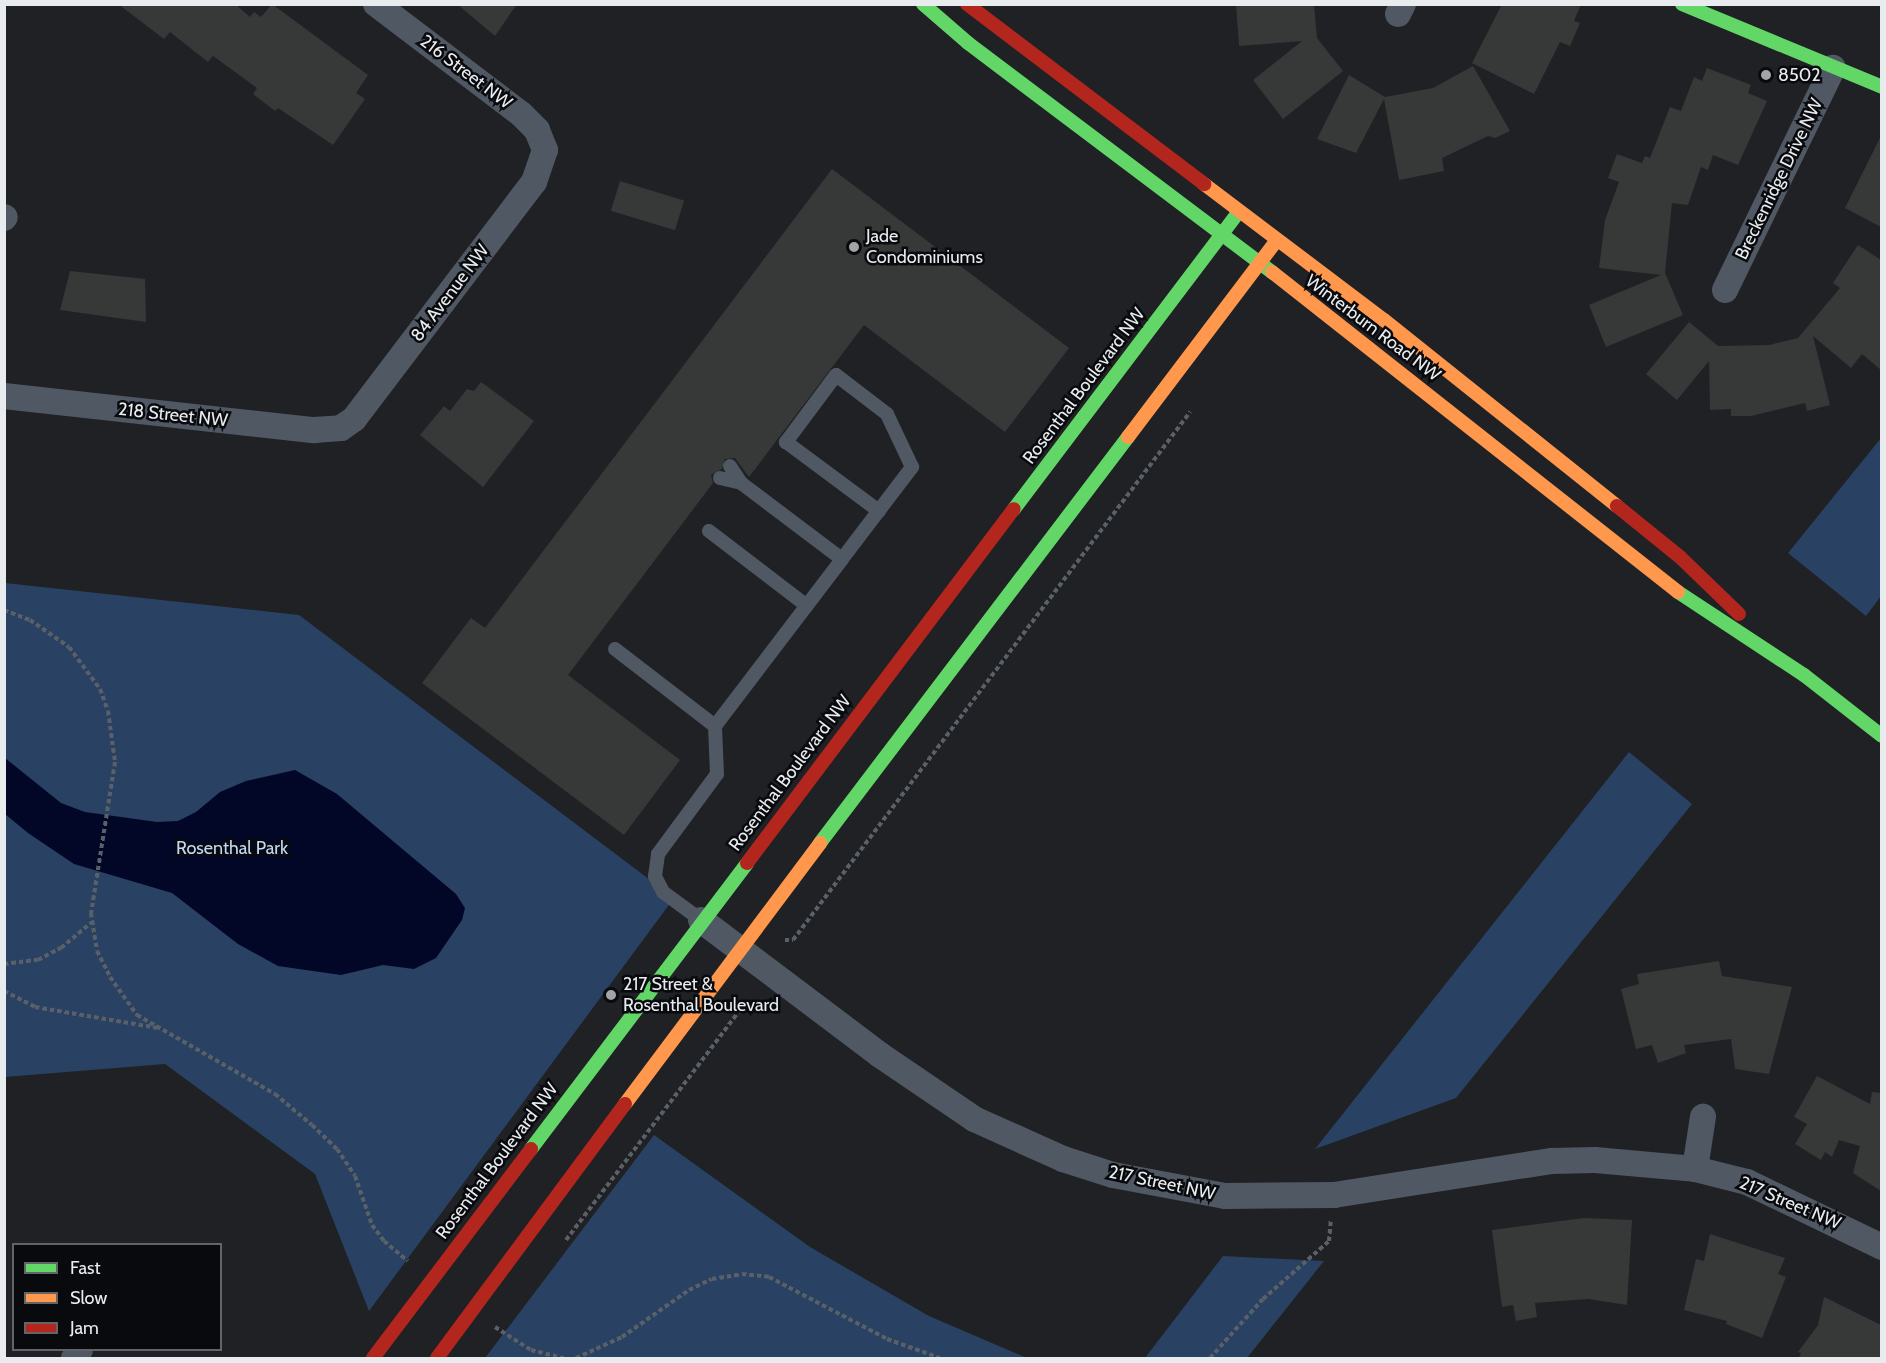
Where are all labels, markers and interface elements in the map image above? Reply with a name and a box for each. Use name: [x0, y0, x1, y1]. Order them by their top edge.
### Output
street label: 216 Street NW: [416, 30, 516, 114]
place label: 8502: [1778, 64, 1821, 86]
marker: 8502: [1759, 68, 1773, 82]
street label: Breckenridge Drive NW: [1731, 95, 1827, 263]
place label: Jade Condominiums: [866, 226, 983, 268]
street label: 84 Avenue NW: [406, 240, 494, 346]
marker: Jade Condominiums: [847, 240, 861, 254]
street label: Winterburn Road NW: [1301, 270, 1445, 386]
street label: Rosenthal Boulevard NW: [1018, 304, 1150, 468]
street label: 218 Street NW: [117, 398, 229, 432]
street label: Rosenthal Boulevard NW: [724, 691, 856, 855]
park label: Rosenthal Park: [176, 837, 288, 859]
place label: 217 Street & Rosenthal Boulevard: [623, 974, 779, 1016]
marker: 217 Street & Rosenthal Boulevard: [604, 988, 618, 1002]
street label: Rosenthal Boulevard NW: [431, 1079, 563, 1243]
street label: 217 Street NW: [1107, 1161, 1217, 1205]
street label: 217 Street NW: [1736, 1172, 1844, 1234]
legend: [12, 1243, 222, 1351]
text: Fast: [70, 1257, 101, 1279]
text: Slow: [70, 1287, 107, 1309]
text: Jam: [70, 1317, 99, 1339]

